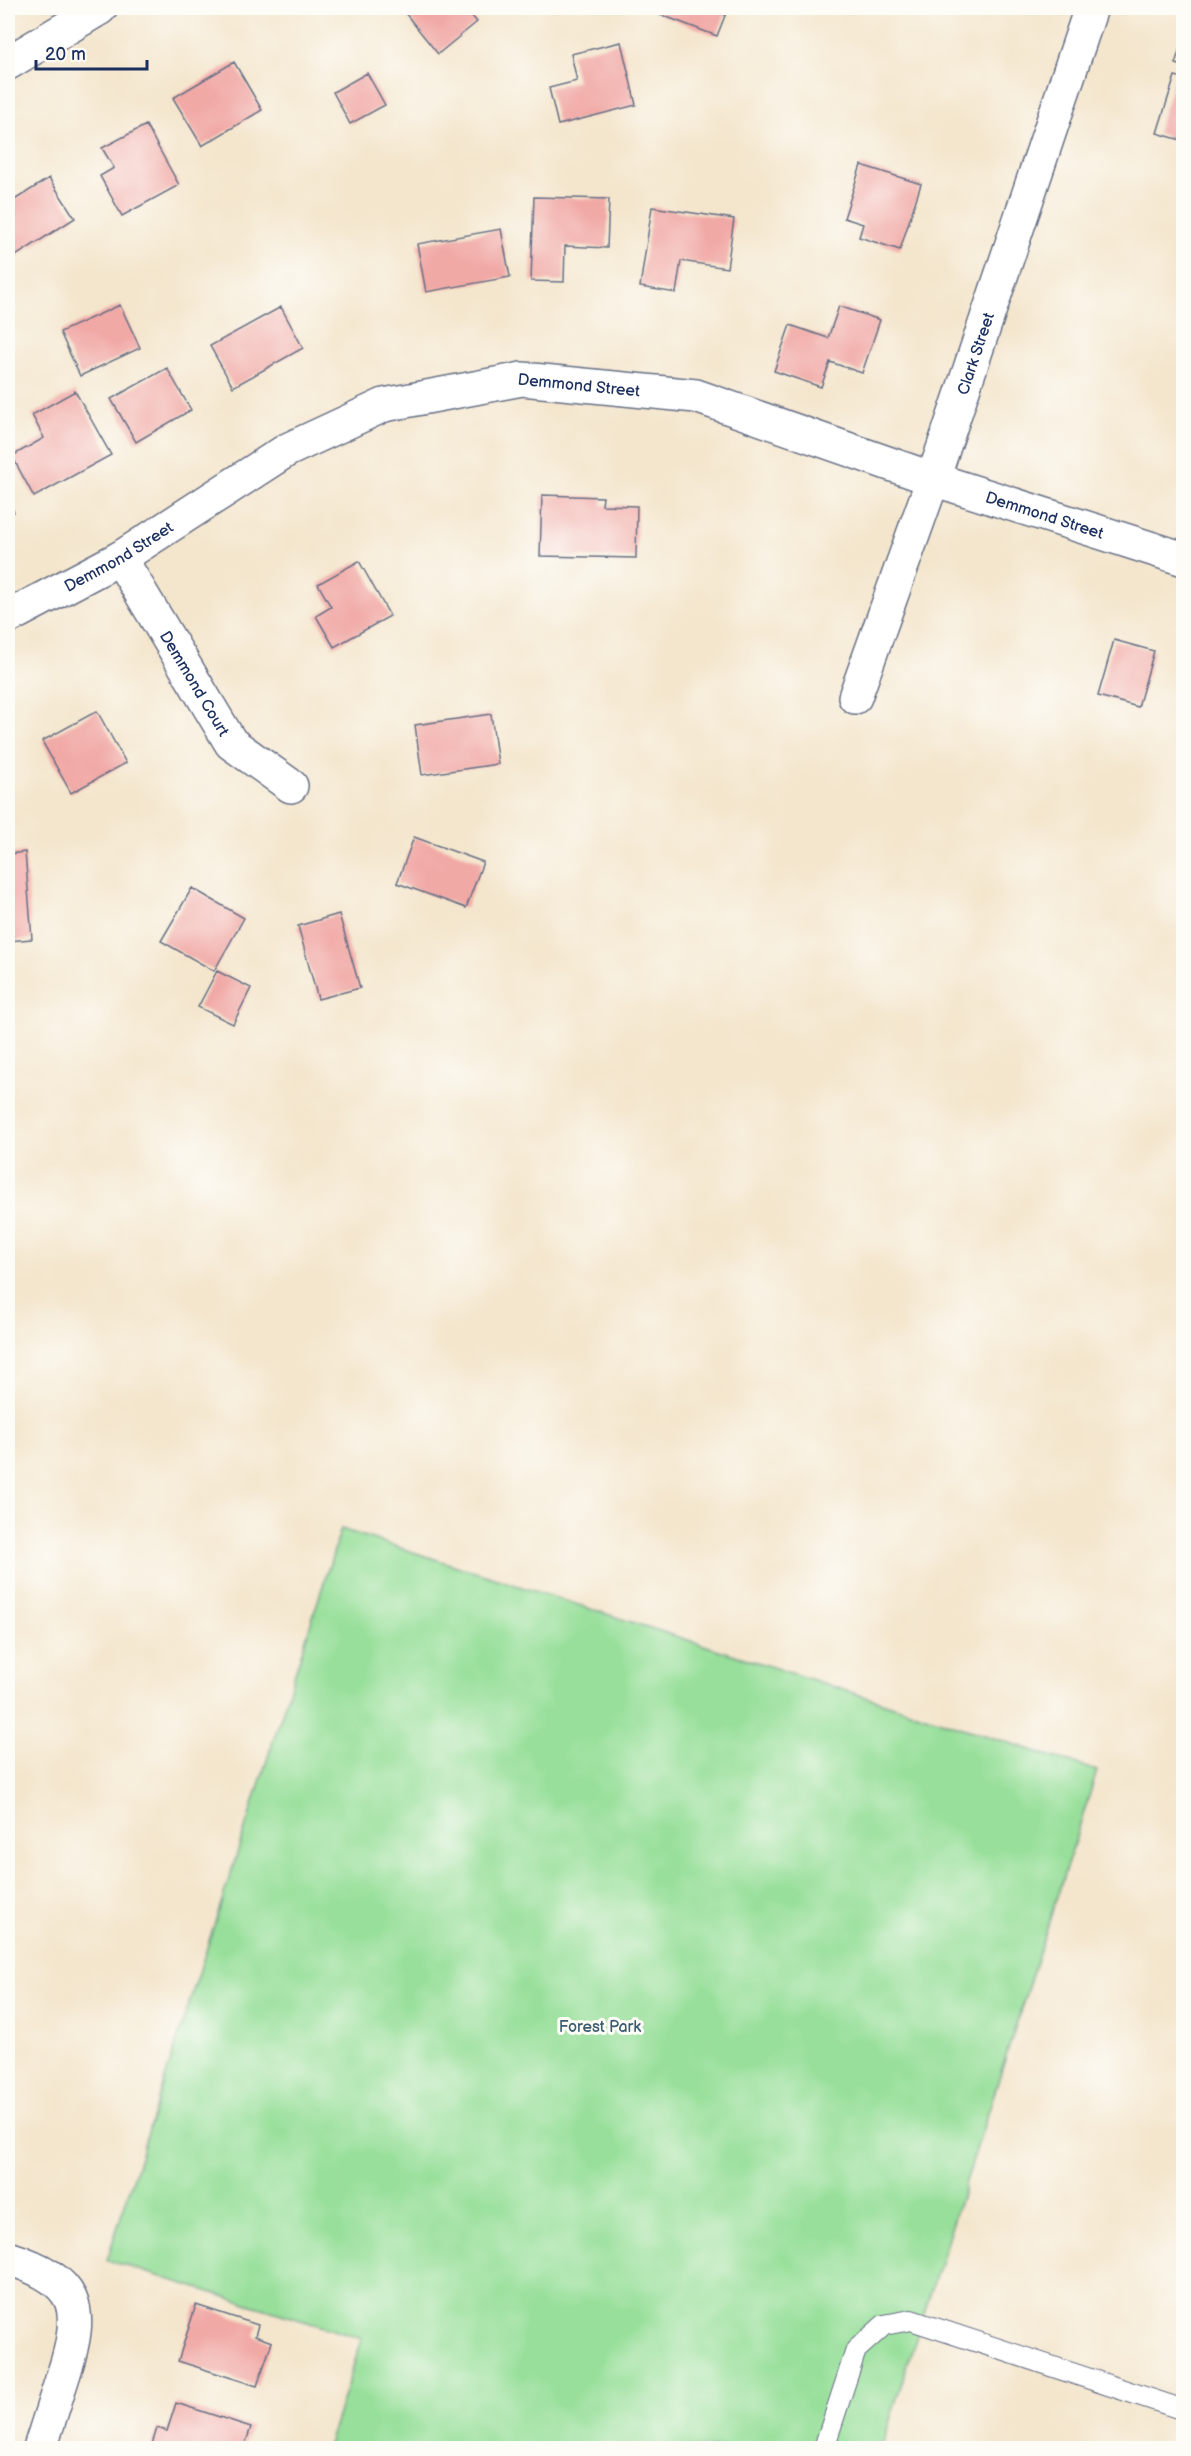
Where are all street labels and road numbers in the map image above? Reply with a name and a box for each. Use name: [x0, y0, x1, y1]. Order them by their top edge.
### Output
street label: Clark Street: [954, 310, 999, 397]
street label: Demmond Street: [517, 371, 641, 401]
street label: Demmond Street: [983, 488, 1106, 544]
street label: Demmond Street: [61, 518, 177, 597]
street label: Demmond Court: [155, 628, 233, 740]

